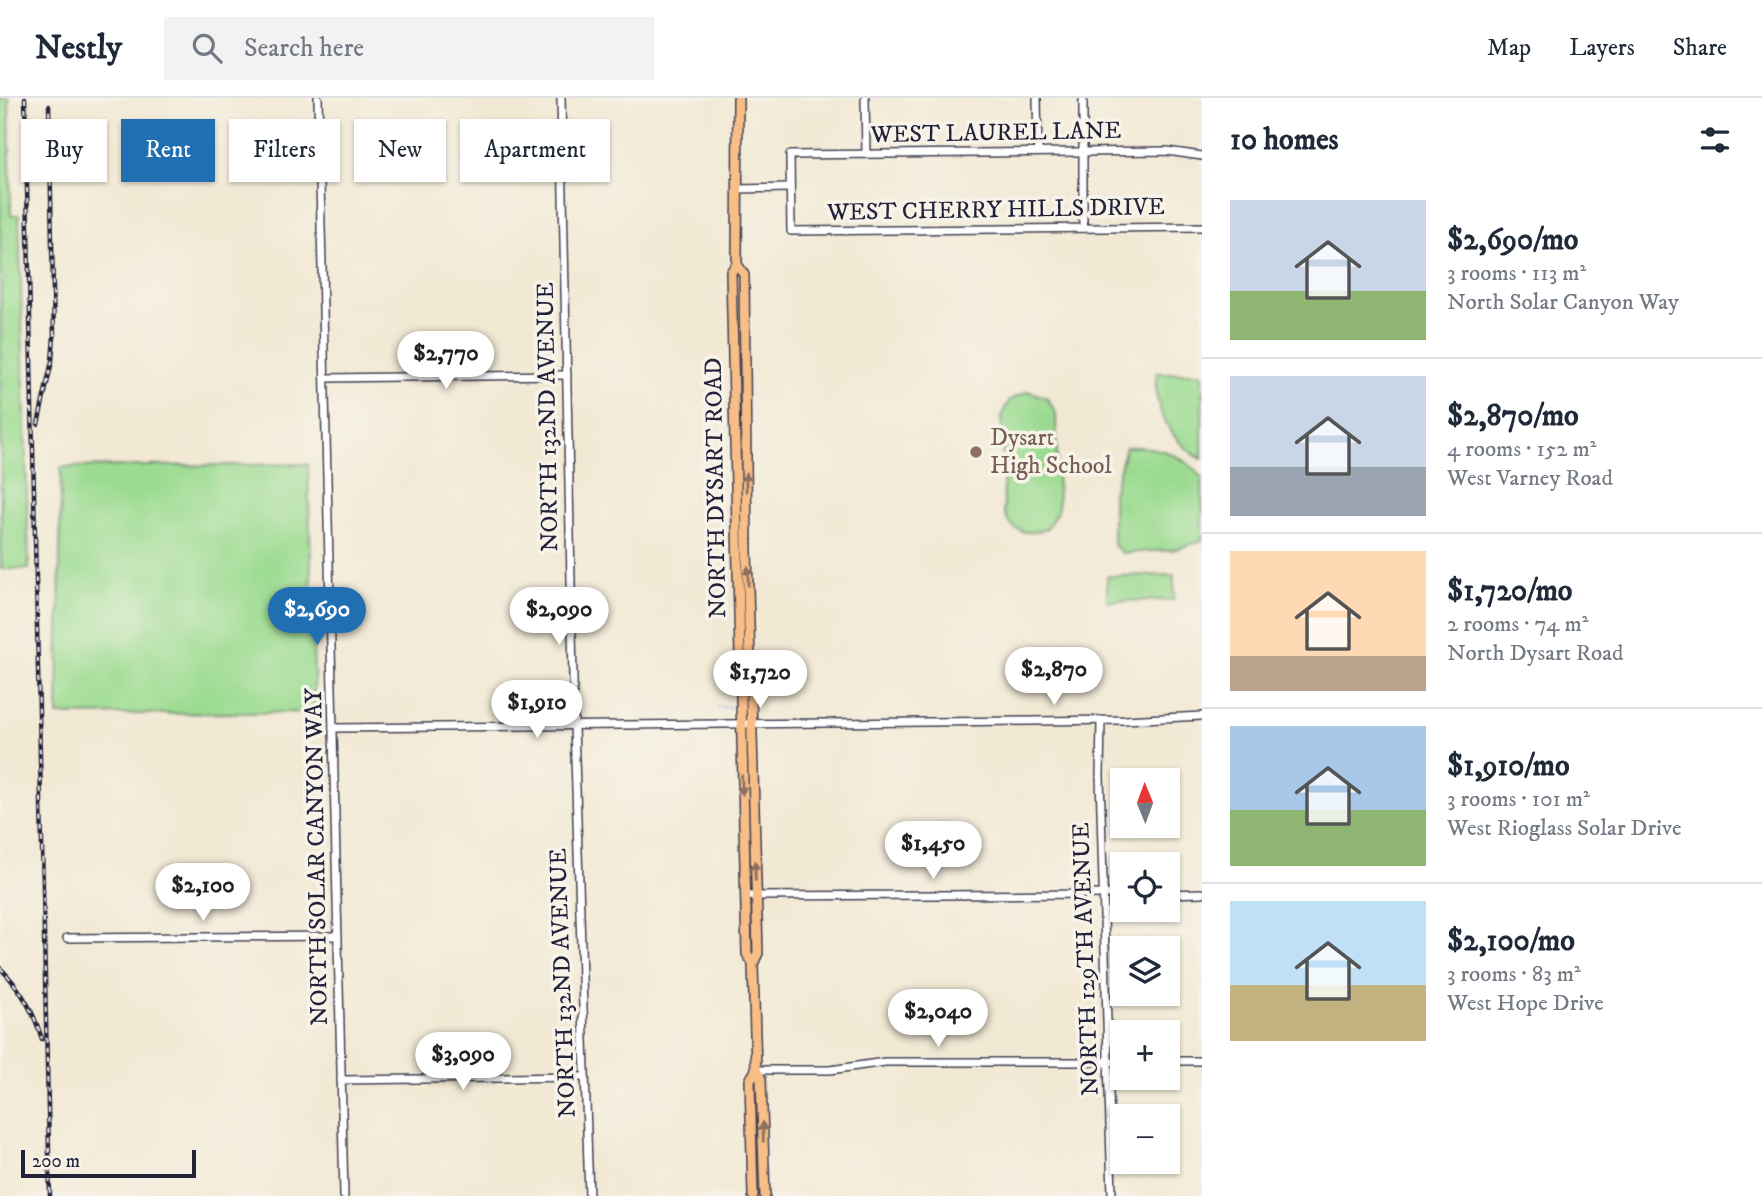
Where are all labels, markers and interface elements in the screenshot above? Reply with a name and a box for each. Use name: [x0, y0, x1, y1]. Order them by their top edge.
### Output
search box: [164, 17, 654, 80]
text: Nestly: [35, 28, 122, 69]
icon: search: [188, 29, 226, 67]
text: Search here: [244, 32, 364, 65]
text: Map: [1487, 33, 1531, 63]
text: Layers: [1569, 33, 1635, 63]
text: Share: [1673, 33, 1727, 63]
street label: WEST LAUREL LANE: [869, 116, 1122, 150]
chip: Buy: [21, 119, 107, 182]
chip: Rent: [121, 119, 215, 182]
chip: Filters: [229, 119, 340, 182]
chip: New: [354, 119, 446, 182]
chip: Apartment: [460, 119, 610, 182]
icon: filters: [1696, 121, 1734, 159]
text: 10 homes: [1230, 122, 1339, 159]
street label: WEST CHERRY HILLS DRIVE: [826, 192, 1165, 228]
text: $2,690/mo: [1447, 222, 1578, 259]
icon: home: [1286, 228, 1370, 312]
text: 3 rooms · 113 m²: [1447, 259, 1586, 288]
street label: NORTH 132ND AVENUE: [531, 282, 565, 552]
text: North Solar Canyon Way: [1447, 288, 1679, 317]
pin: $2,770: [389, 331, 503, 391]
text: $2,770: [413, 339, 479, 368]
street label: NORTH DYSART ROAD: [699, 357, 733, 619]
text: $2,870/mo: [1447, 398, 1579, 435]
icon: home: [1286, 404, 1370, 488]
place label: Dysart High School: [990, 423, 1112, 481]
text: 4 rooms · 152 m²: [1447, 435, 1596, 464]
marker: Dysart High School: [968, 444, 984, 460]
text: West Varney Road: [1447, 464, 1613, 493]
one-way arrow: [740, 471, 752, 493]
one-way arrow: [742, 565, 754, 587]
text: $1,720/mo: [1447, 573, 1572, 610]
icon: home: [1286, 579, 1370, 663]
pin: $2,690: [260, 588, 374, 647]
pin: $2,090: [502, 588, 616, 647]
text: $2,690: [284, 595, 350, 624]
text: $2,090: [526, 595, 592, 624]
text: 2 rooms · 74 m²: [1447, 610, 1588, 639]
text: North Dysart Road: [1447, 639, 1623, 668]
pin: $2,870: [997, 648, 1111, 707]
pin: $1,720: [703, 650, 817, 710]
text: $2,870: [1021, 655, 1087, 684]
text: $1,720: [729, 658, 791, 687]
pin: $1,910: [480, 680, 594, 740]
street label: NORTH SOLAR CANYON WAY: [299, 687, 335, 1026]
text: $1,910: [507, 688, 567, 717]
text: $1,910/mo: [1447, 748, 1570, 785]
icon: home: [1286, 754, 1370, 838]
north arrow: [1110, 768, 1180, 838]
map controls: [1110, 768, 1180, 1174]
one-way arrow: [737, 774, 748, 796]
text: 3 rooms · 101 m²: [1447, 785, 1590, 814]
text: West Rioglass Solar Drive: [1447, 814, 1682, 843]
pin: $1,450: [876, 822, 990, 881]
street label: NORTH 129TH AVENUE: [1066, 822, 1106, 1096]
text: $1,450: [901, 829, 965, 858]
street label: NORTH 132ND AVENUE: [543, 848, 583, 1118]
button: locate: [1110, 852, 1180, 922]
one-way arrow: [750, 860, 761, 882]
pin: $2,100: [146, 864, 260, 923]
text: $2,100: [171, 871, 235, 900]
text: $2,100/mo: [1447, 923, 1575, 960]
icon: home: [1286, 929, 1370, 1013]
button: layers: [1110, 936, 1180, 1006]
text: 3 rooms · 83 m²: [1447, 960, 1581, 989]
text: West Hope Drive: [1447, 989, 1604, 1018]
pin: $2,040: [881, 990, 995, 1049]
text: $2,040: [904, 997, 972, 1026]
button: +: [1110, 1020, 1180, 1090]
pin: $3,090: [406, 1032, 520, 1092]
text: $3,090: [431, 1040, 495, 1069]
button: −: [1110, 1104, 1180, 1174]
one-way arrow: [758, 1121, 769, 1143]
scale bar: [21, 1147, 196, 1179]
text: 200 m: [32, 1150, 80, 1173]

